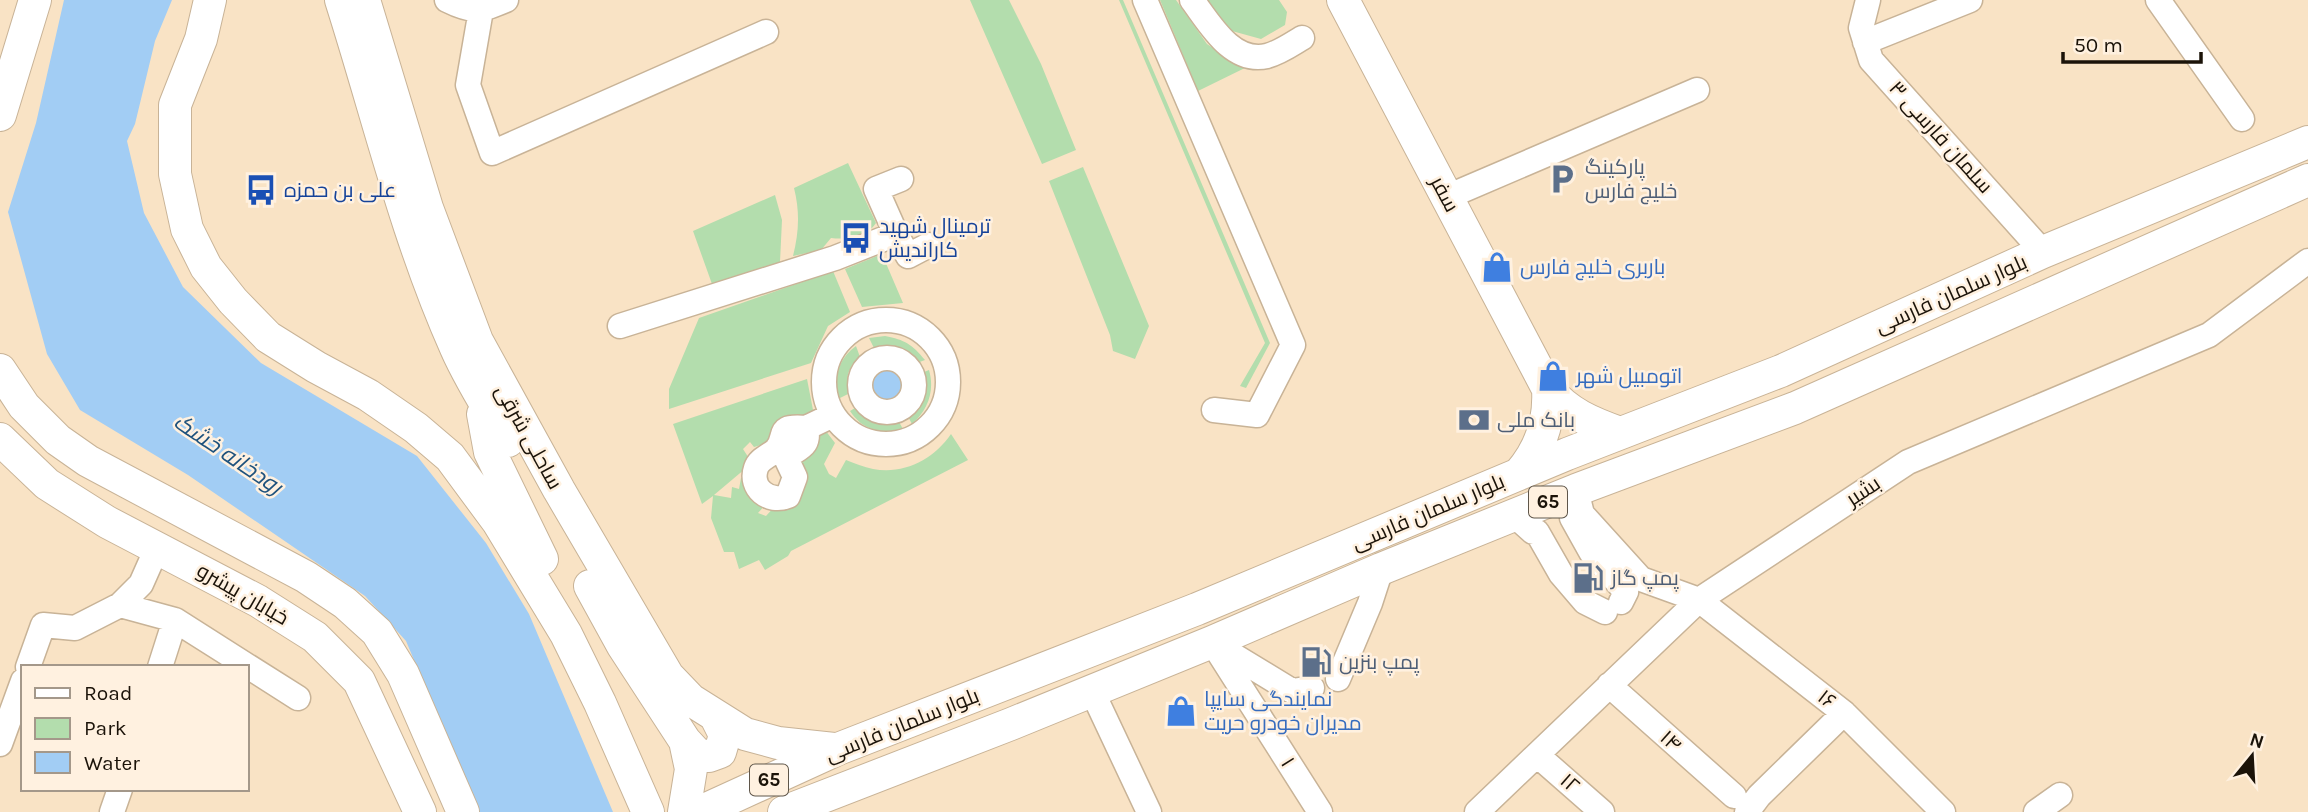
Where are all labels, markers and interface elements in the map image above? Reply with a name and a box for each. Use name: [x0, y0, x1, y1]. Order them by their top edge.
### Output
scale bar: [2063, 21, 2201, 65]
text: 50 m: [2074, 33, 2123, 57]
street label: ۳ سلمان فارسی: [1884, 76, 1998, 199]
place label: پارکینگ خلیج فارس: [1585, 155, 1677, 205]
parking icon: پارکینگ خلیج فارس: [1545, 162, 1579, 196]
street label: سفر: [1425, 171, 1464, 216]
bus stop icon: علی بن حمزه: [244, 173, 278, 207]
place label: علی بن حمزه: [284, 178, 396, 203]
place label: ترمینال شهید کاراندیش: [879, 214, 991, 263]
bus stop icon: ترمینال شهید کاراندیش: [839, 221, 873, 255]
shop icon: باربری خلیج فارس: [1480, 250, 1514, 284]
street label: بلوار سلمان فارسی: [1871, 250, 2031, 339]
place label: باربری خلیج فارس: [1520, 255, 1665, 281]
shop icon: اتومبیل شهر: [1536, 359, 1570, 393]
place label: اتومبیل شهر: [1575, 364, 1682, 389]
street label: ساحلی شرقی: [490, 381, 568, 494]
bank icon: بانک ملی: [1457, 403, 1491, 437]
water label: رودخانه خشک: [169, 408, 289, 501]
place label: بانک ملی: [1497, 408, 1575, 433]
street label: بلوار سلمان فارسی: [1348, 469, 1509, 556]
street label: بشیر: [1840, 471, 1885, 511]
road number: 65: [1529, 486, 1567, 517]
street label: خیابان پیشرو: [192, 558, 293, 632]
fuel station icon: پمپ گاز: [1571, 561, 1605, 595]
place label: پمپ گاز: [1610, 566, 1679, 592]
fuel station icon: پمپ بنزین: [1299, 645, 1333, 679]
place label: پمپ بنزین: [1339, 650, 1420, 676]
legend: [21, 665, 248, 791]
text: Road: [84, 681, 132, 705]
street label: بلوار سلمان فارسی: [822, 683, 983, 768]
street label: ۱۶: [1813, 684, 1841, 714]
place label: نمایندگی سایپا مدیران خودرو حریت: [1204, 687, 1362, 736]
shop icon: نمایندگی سایپا مدیران خودرو حریت: [1164, 694, 1198, 728]
text: Park: [84, 716, 127, 740]
north arrow: [2217, 721, 2287, 791]
street label: ۱۴: [1655, 725, 1687, 757]
text: N: [2247, 728, 2267, 753]
text: Water: [84, 751, 140, 775]
street label: ۱: [1276, 753, 1300, 771]
road number: 65: [750, 764, 788, 796]
street label: ۱۲: [1555, 768, 1585, 798]

